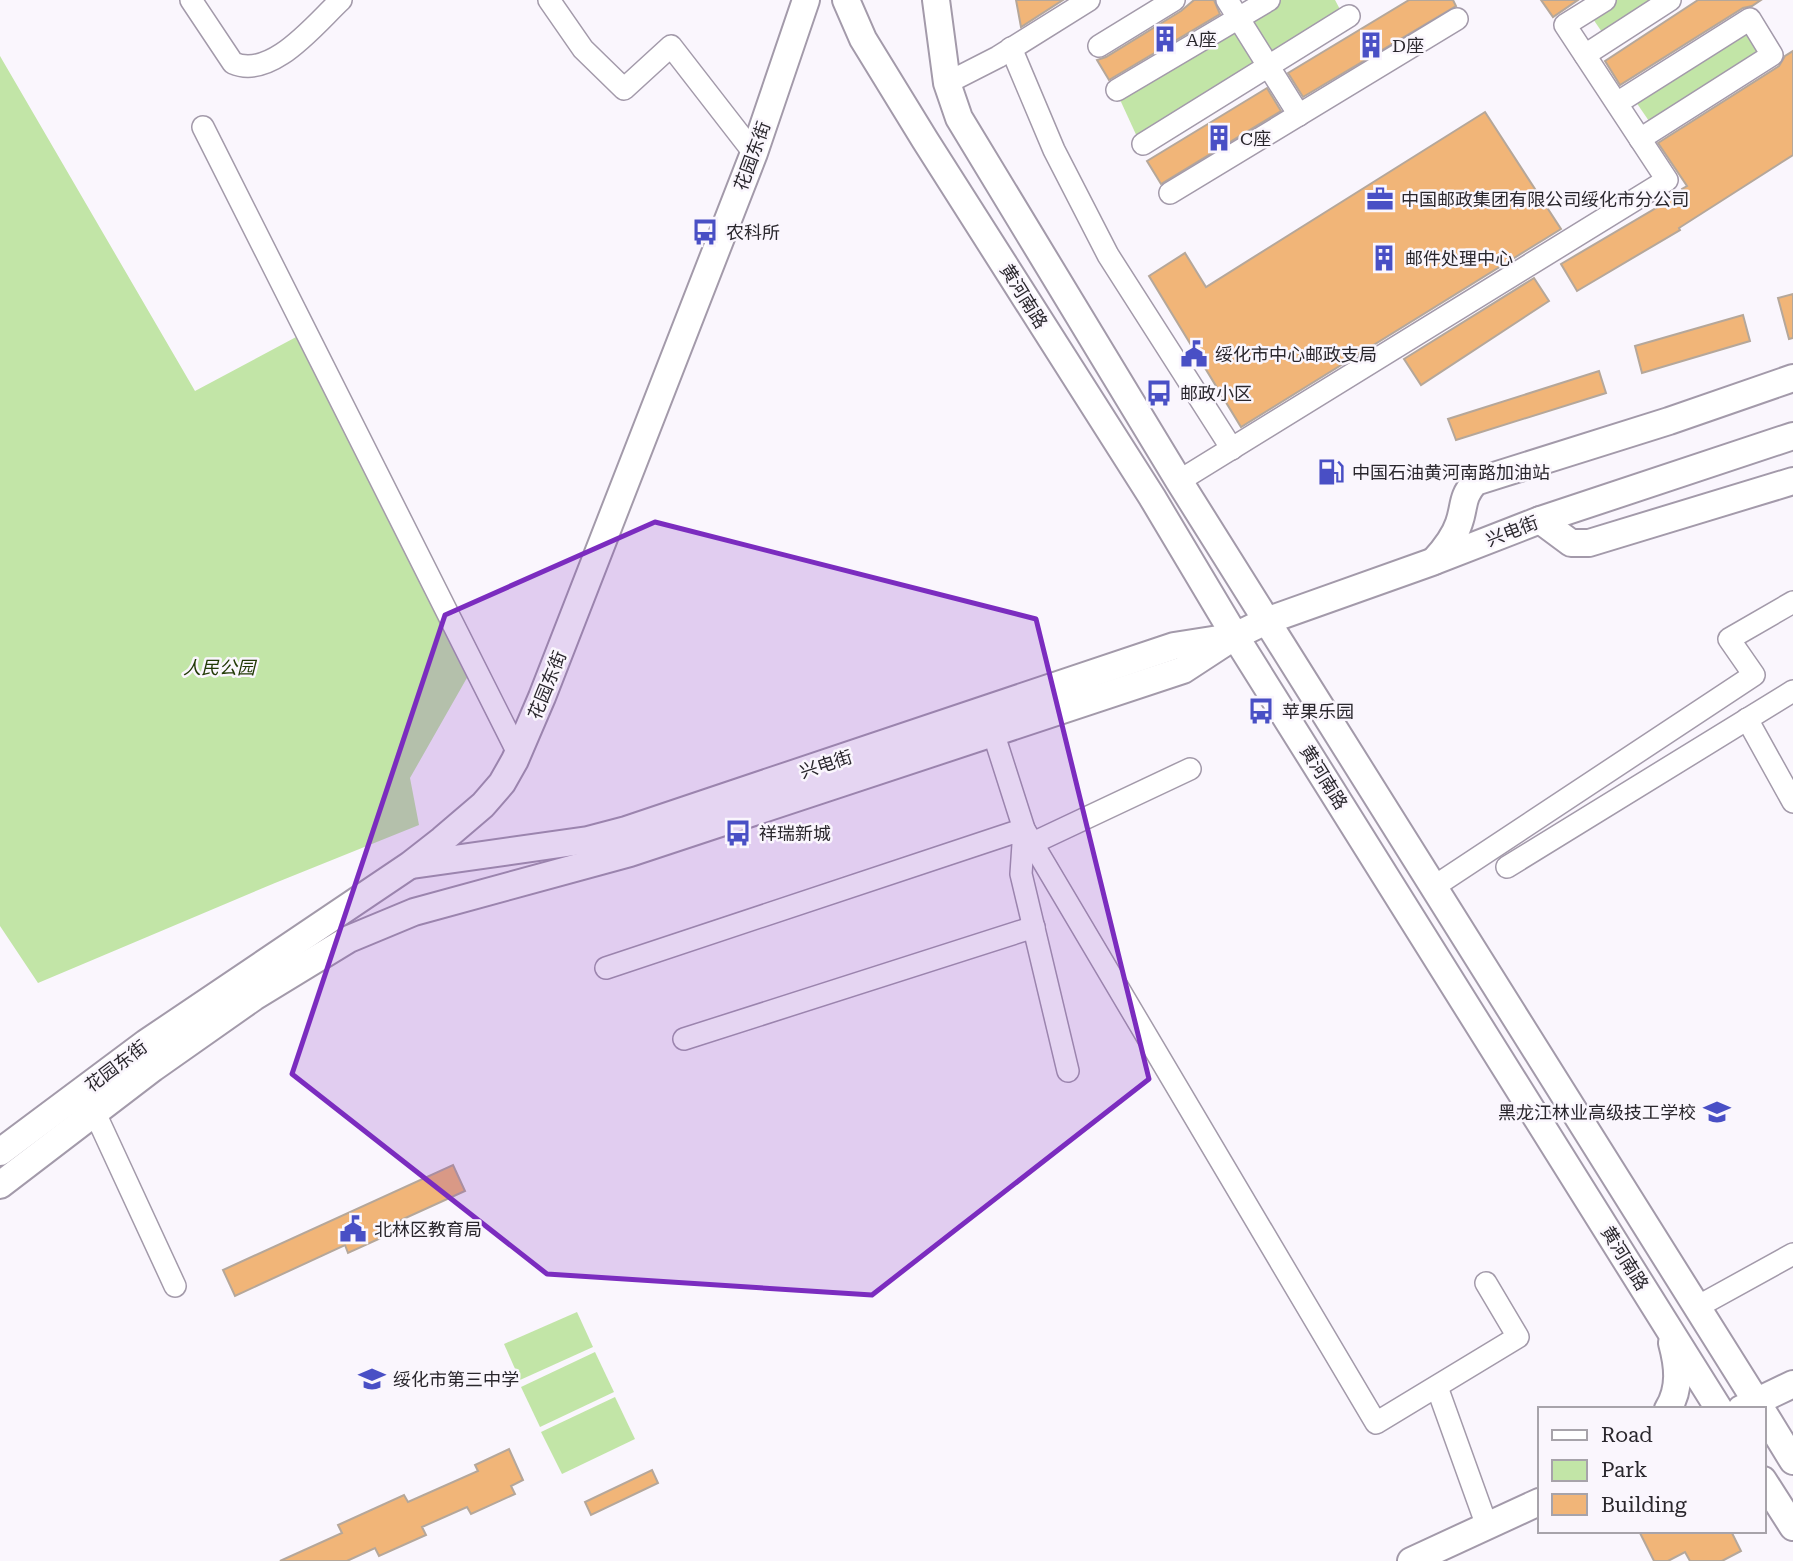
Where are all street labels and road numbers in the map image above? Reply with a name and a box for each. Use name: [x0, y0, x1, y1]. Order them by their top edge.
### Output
street label: 花园东街: [730, 119, 774, 193]
street label: 黄河南路: [996, 260, 1052, 332]
street label: 兴电街: [1483, 512, 1541, 550]
street label: 花园东街: [524, 648, 570, 722]
street label: 黄河南路: [1296, 741, 1352, 813]
street label: 兴电街: [797, 746, 855, 782]
street label: 花园东街: [81, 1036, 151, 1096]
street label: 黄河南路: [1597, 1222, 1653, 1294]

